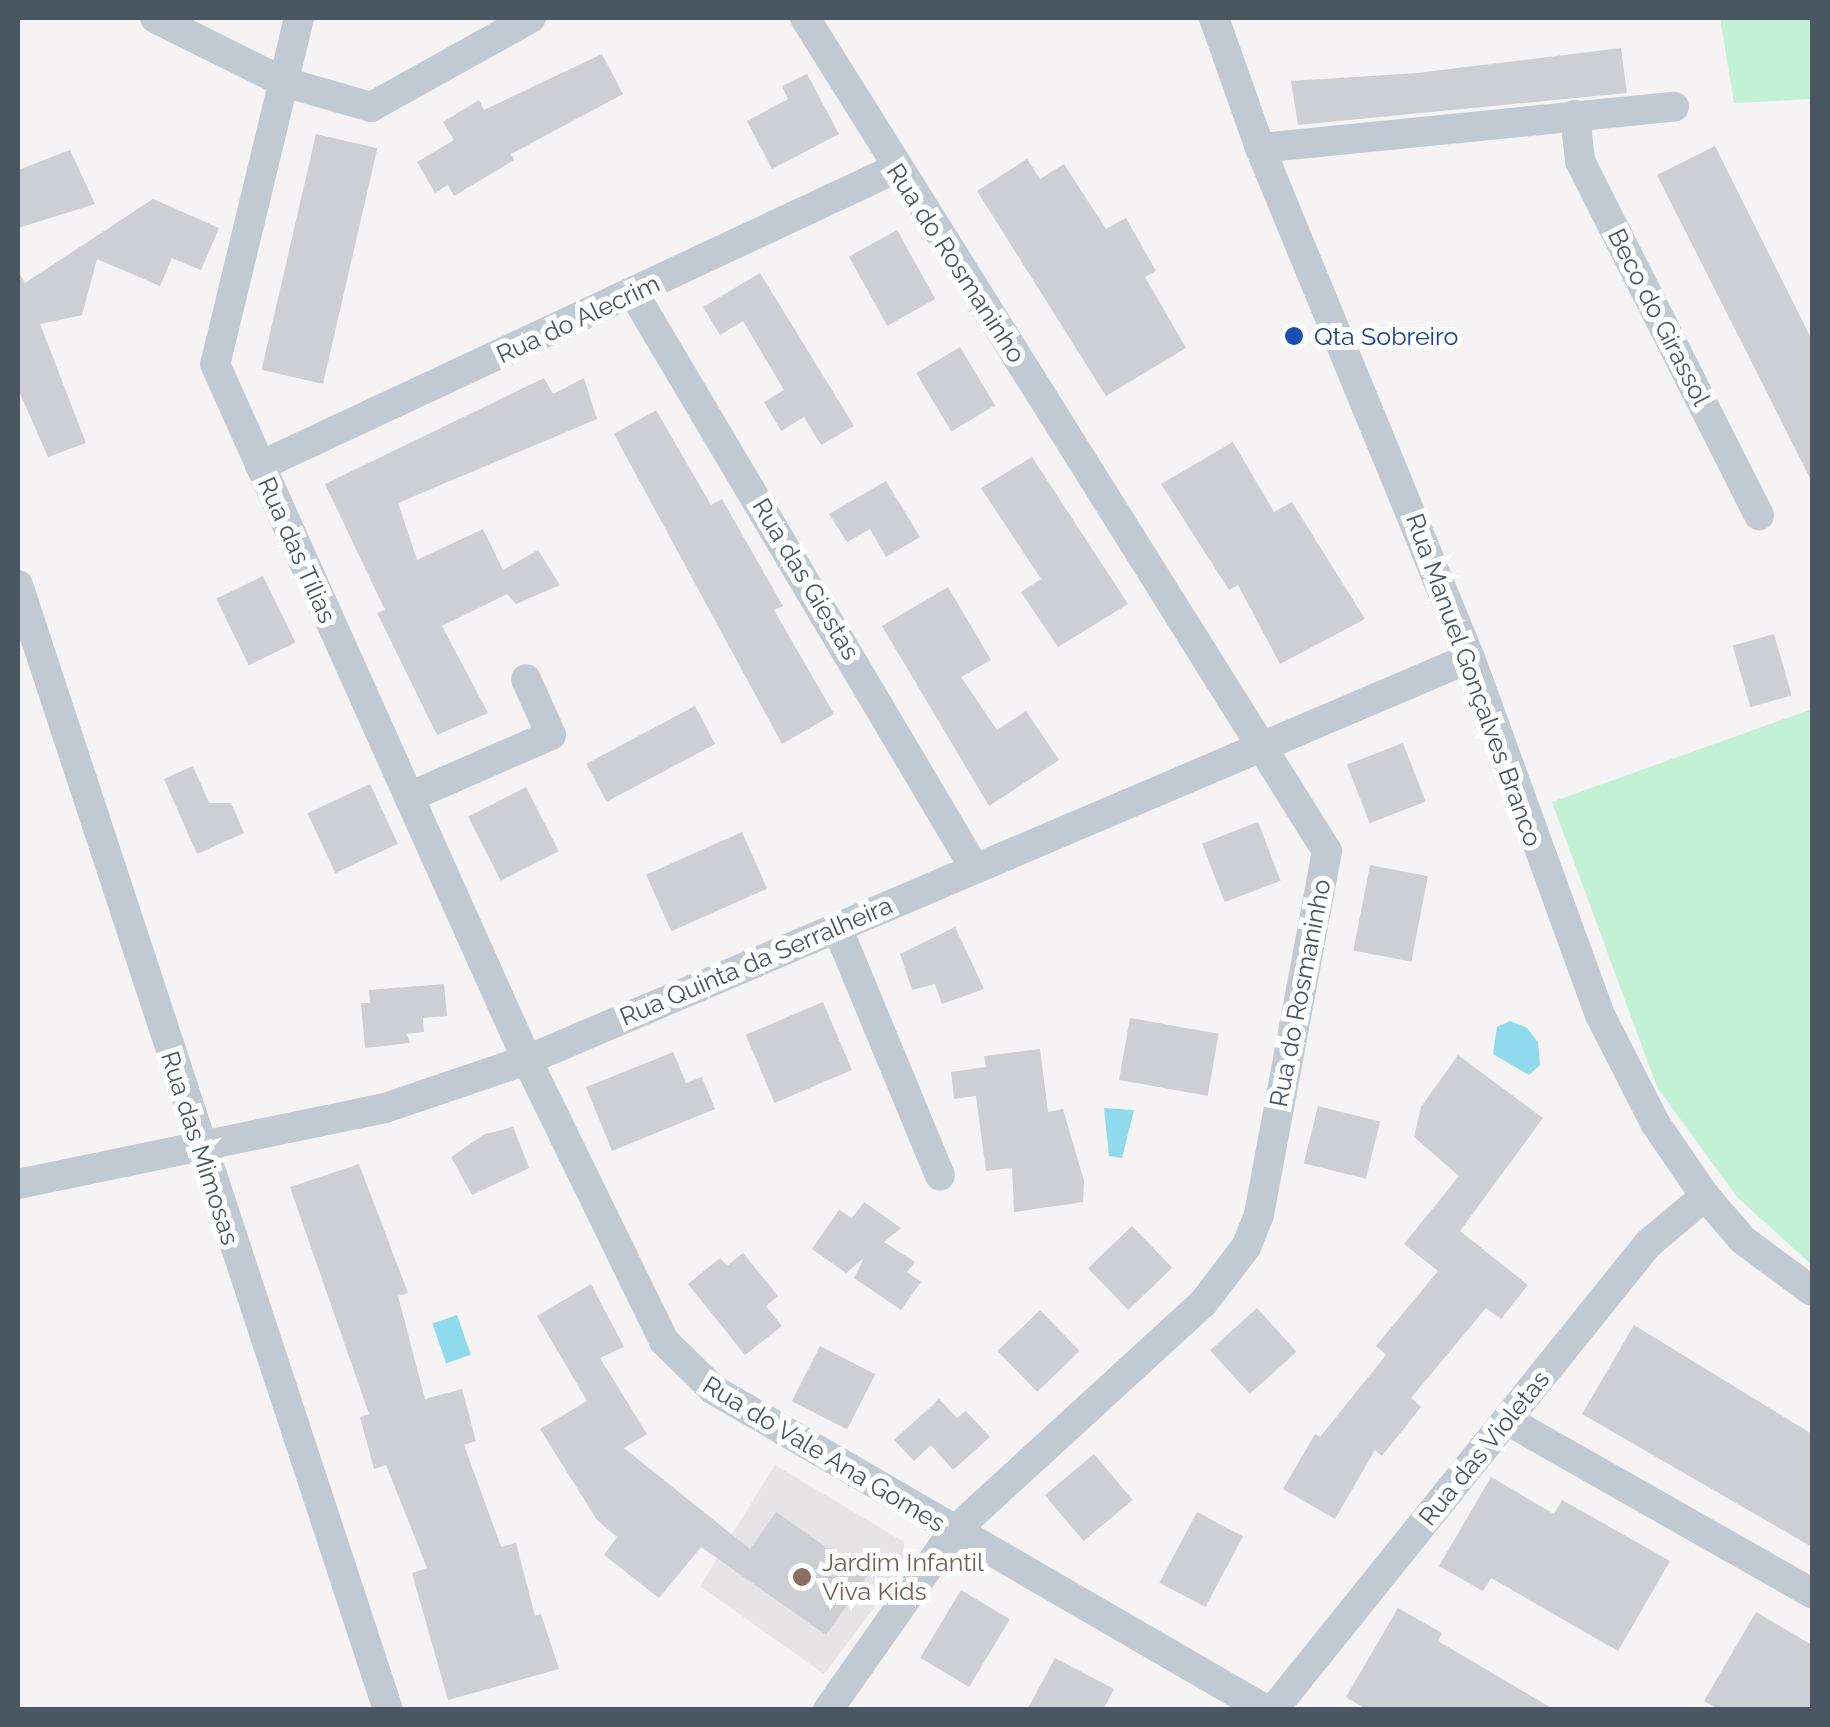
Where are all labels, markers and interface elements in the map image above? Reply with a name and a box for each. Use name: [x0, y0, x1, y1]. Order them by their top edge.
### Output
street label: Rua do Rosmaninho: [880, 158, 1032, 368]
street label: Beco do Girassol: [1601, 224, 1717, 410]
street label: Rua do Alecrim: [491, 268, 665, 370]
place label: Qta Sobreiro: [1314, 321, 1458, 351]
marker: Qta Sobreiro: [1283, 325, 1305, 347]
street label: Rua das Tílias: [251, 472, 343, 628]
street label: Rua das Giestas: [746, 493, 866, 665]
street label: Rua Manuel Gonçalves Branco: [1400, 509, 1548, 851]
street label: Rua do Rosmaninho: [1263, 877, 1337, 1109]
street label: Rua Quinta da Serralheira: [615, 890, 897, 1032]
street label: Rua das Mimosas: [155, 1047, 245, 1249]
street label: Rua das Violetas: [1412, 1364, 1556, 1532]
street label: Rua do Vale Ana Gomes: [697, 1369, 951, 1539]
place label: Jardim Infantil Viva Kids: [822, 1548, 984, 1607]
marker: Jardim Infantil Viva Kids: [791, 1566, 813, 1588]

